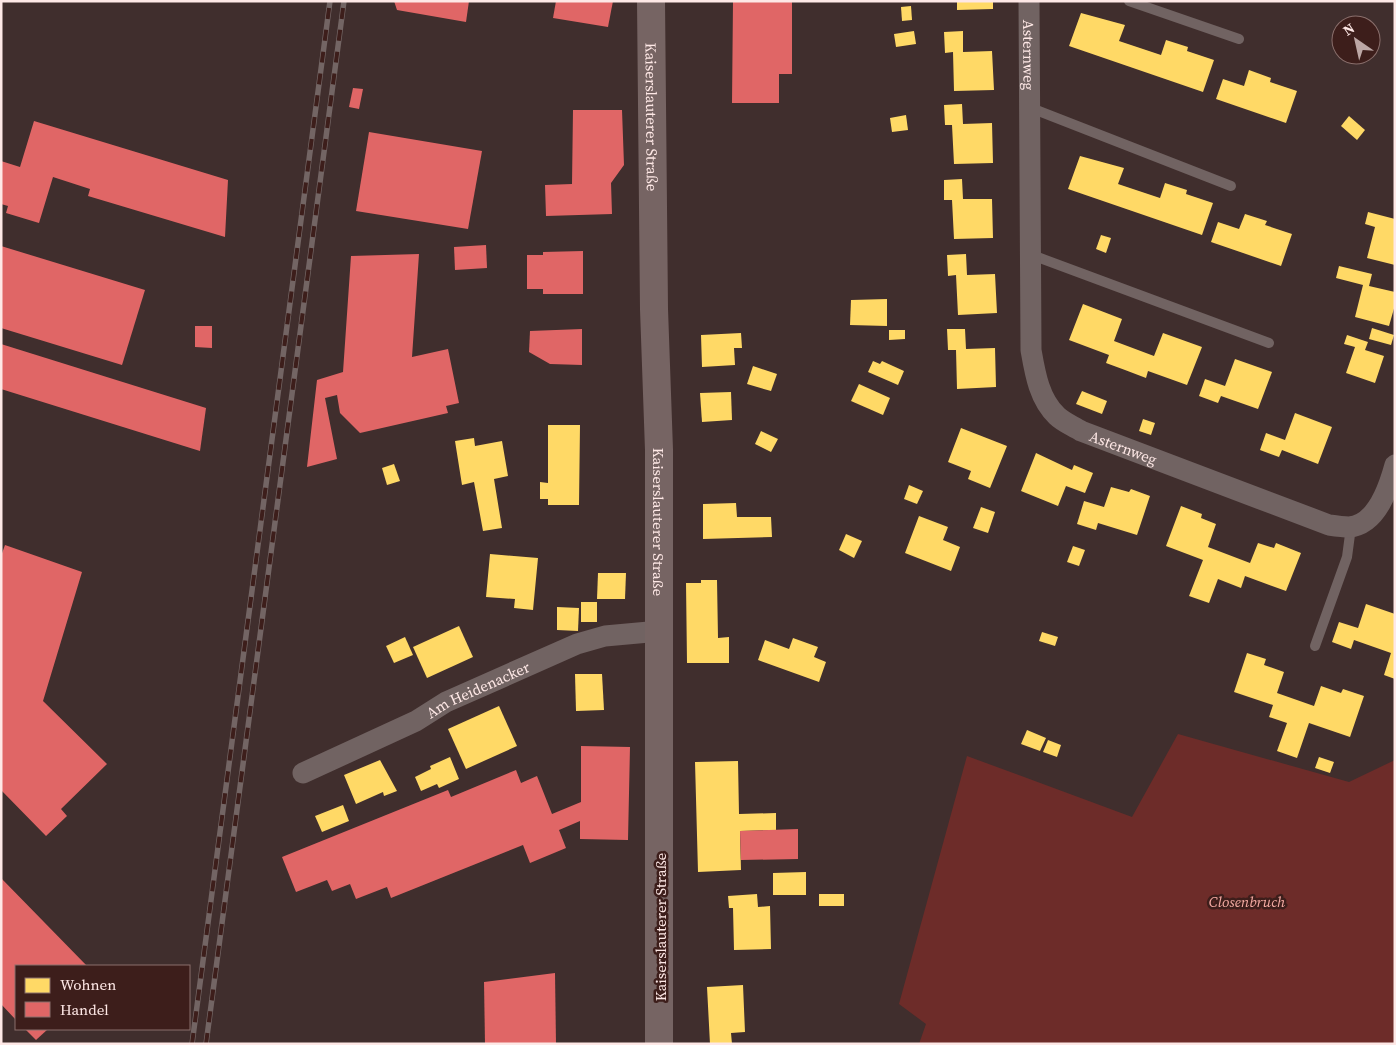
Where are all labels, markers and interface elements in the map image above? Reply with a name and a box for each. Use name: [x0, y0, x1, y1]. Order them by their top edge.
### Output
north arrow: [1331, 15, 1381, 65]
text: N: [1339, 18, 1359, 40]
street label: Asternweg: [1019, 20, 1040, 91]
street label: Kaiserslauterer Straße: [641, 43, 663, 192]
street label: Asternweg: [1087, 425, 1160, 470]
street label: Kaiserslauterer Straße: [649, 448, 670, 596]
street label: Am Heidenacker: [422, 656, 534, 723]
street label: Kaiserslauterer Straße: [650, 852, 671, 1001]
park label: Closenbruch: [1209, 891, 1285, 912]
legend: [15, 965, 190, 1030]
text: Wohnen: [60, 974, 116, 995]
text: Handel: [60, 999, 109, 1020]

